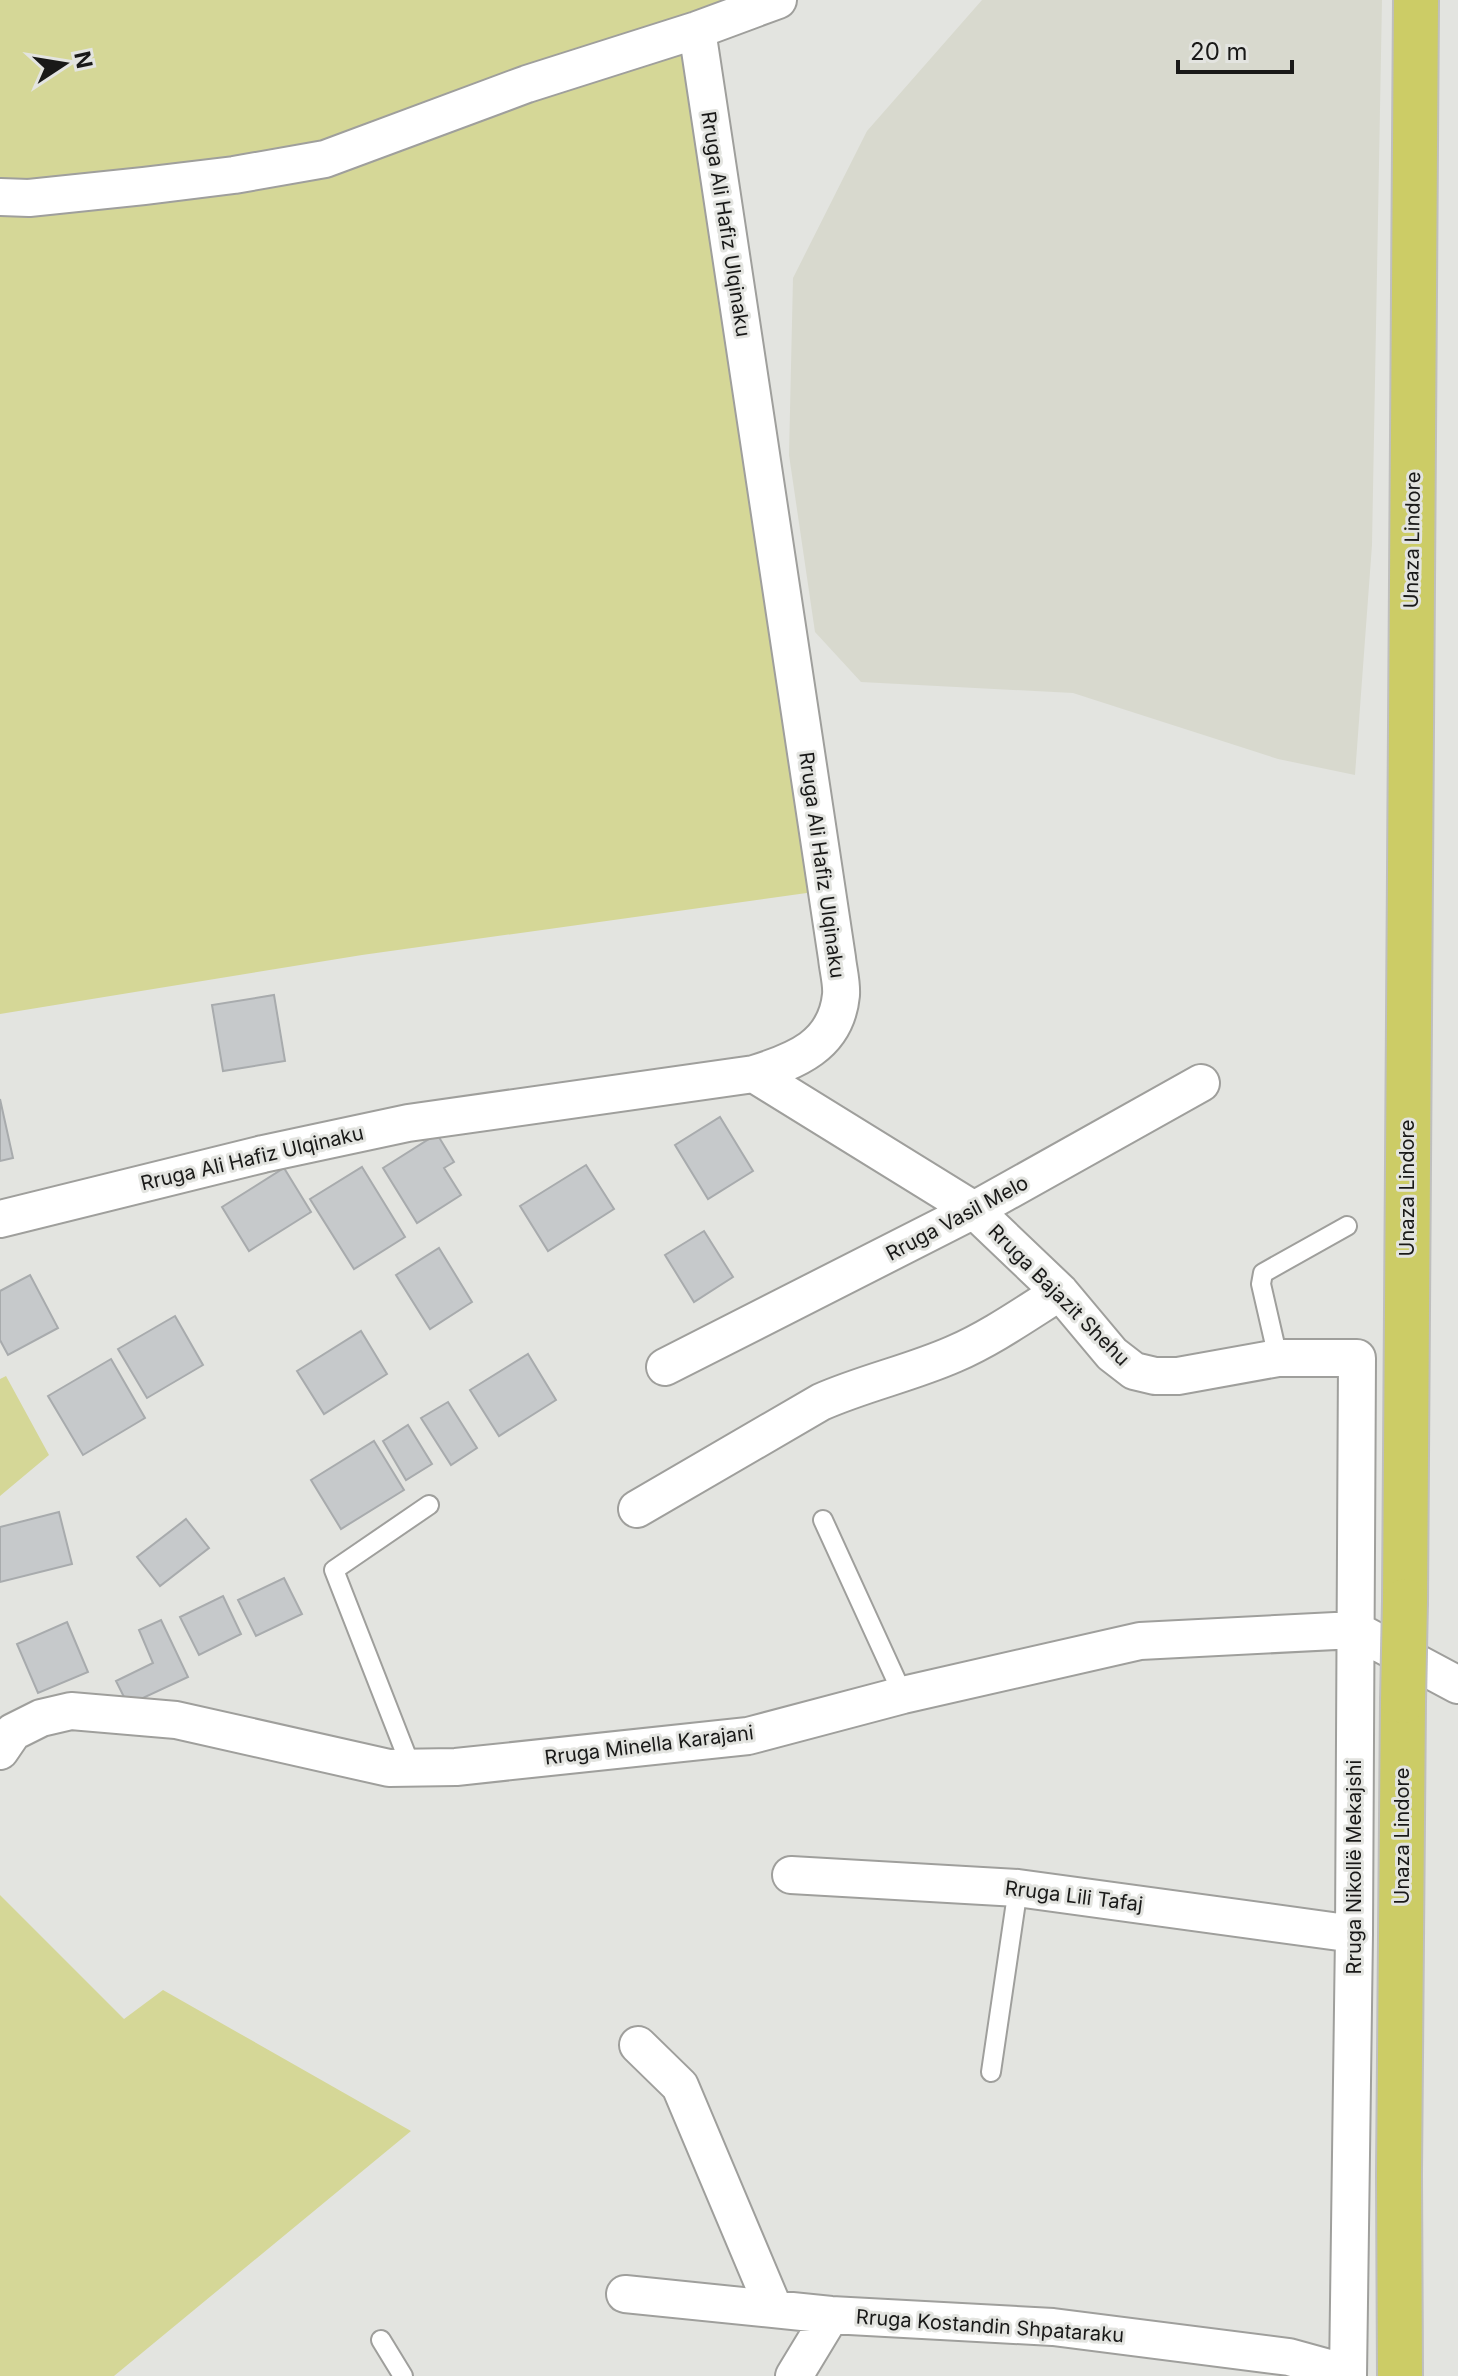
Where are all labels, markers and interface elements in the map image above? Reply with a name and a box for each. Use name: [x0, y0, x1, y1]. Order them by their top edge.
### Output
north arrow: [24, 24, 104, 104]
scale bar: [1178, 24, 1292, 74]
text: 20 m: [1190, 37, 1248, 66]
text: N: [69, 49, 98, 71]
street label: Rruga Ali Hafiz Ulqinaku: [696, 109, 756, 339]
street label: Unaza Lindore: [1399, 471, 1425, 609]
street label: Rruga Ali Hafiz Ulqinaku: [794, 750, 850, 980]
street label: Unaza Lindore: [1395, 1120, 1419, 1256]
street label: Rruga Ali Hafiz Ulqinaku: [138, 1121, 366, 1195]
street label: Rruga Vasil Melo: [882, 1170, 1032, 1266]
street label: Rruga Bajazit Shehu: [983, 1219, 1135, 1371]
street label: Rruga Minella Karajani: [543, 1720, 755, 1770]
street label: Rruga Nikollë Mekajshi: [1342, 1760, 1366, 1974]
street label: Unaza Lindore: [1390, 1768, 1414, 1904]
street label: Rruga Lili Tafaj: [1004, 1876, 1144, 1916]
street label: Rruga Kostandin Shpataraku: [855, 2305, 1125, 2347]

